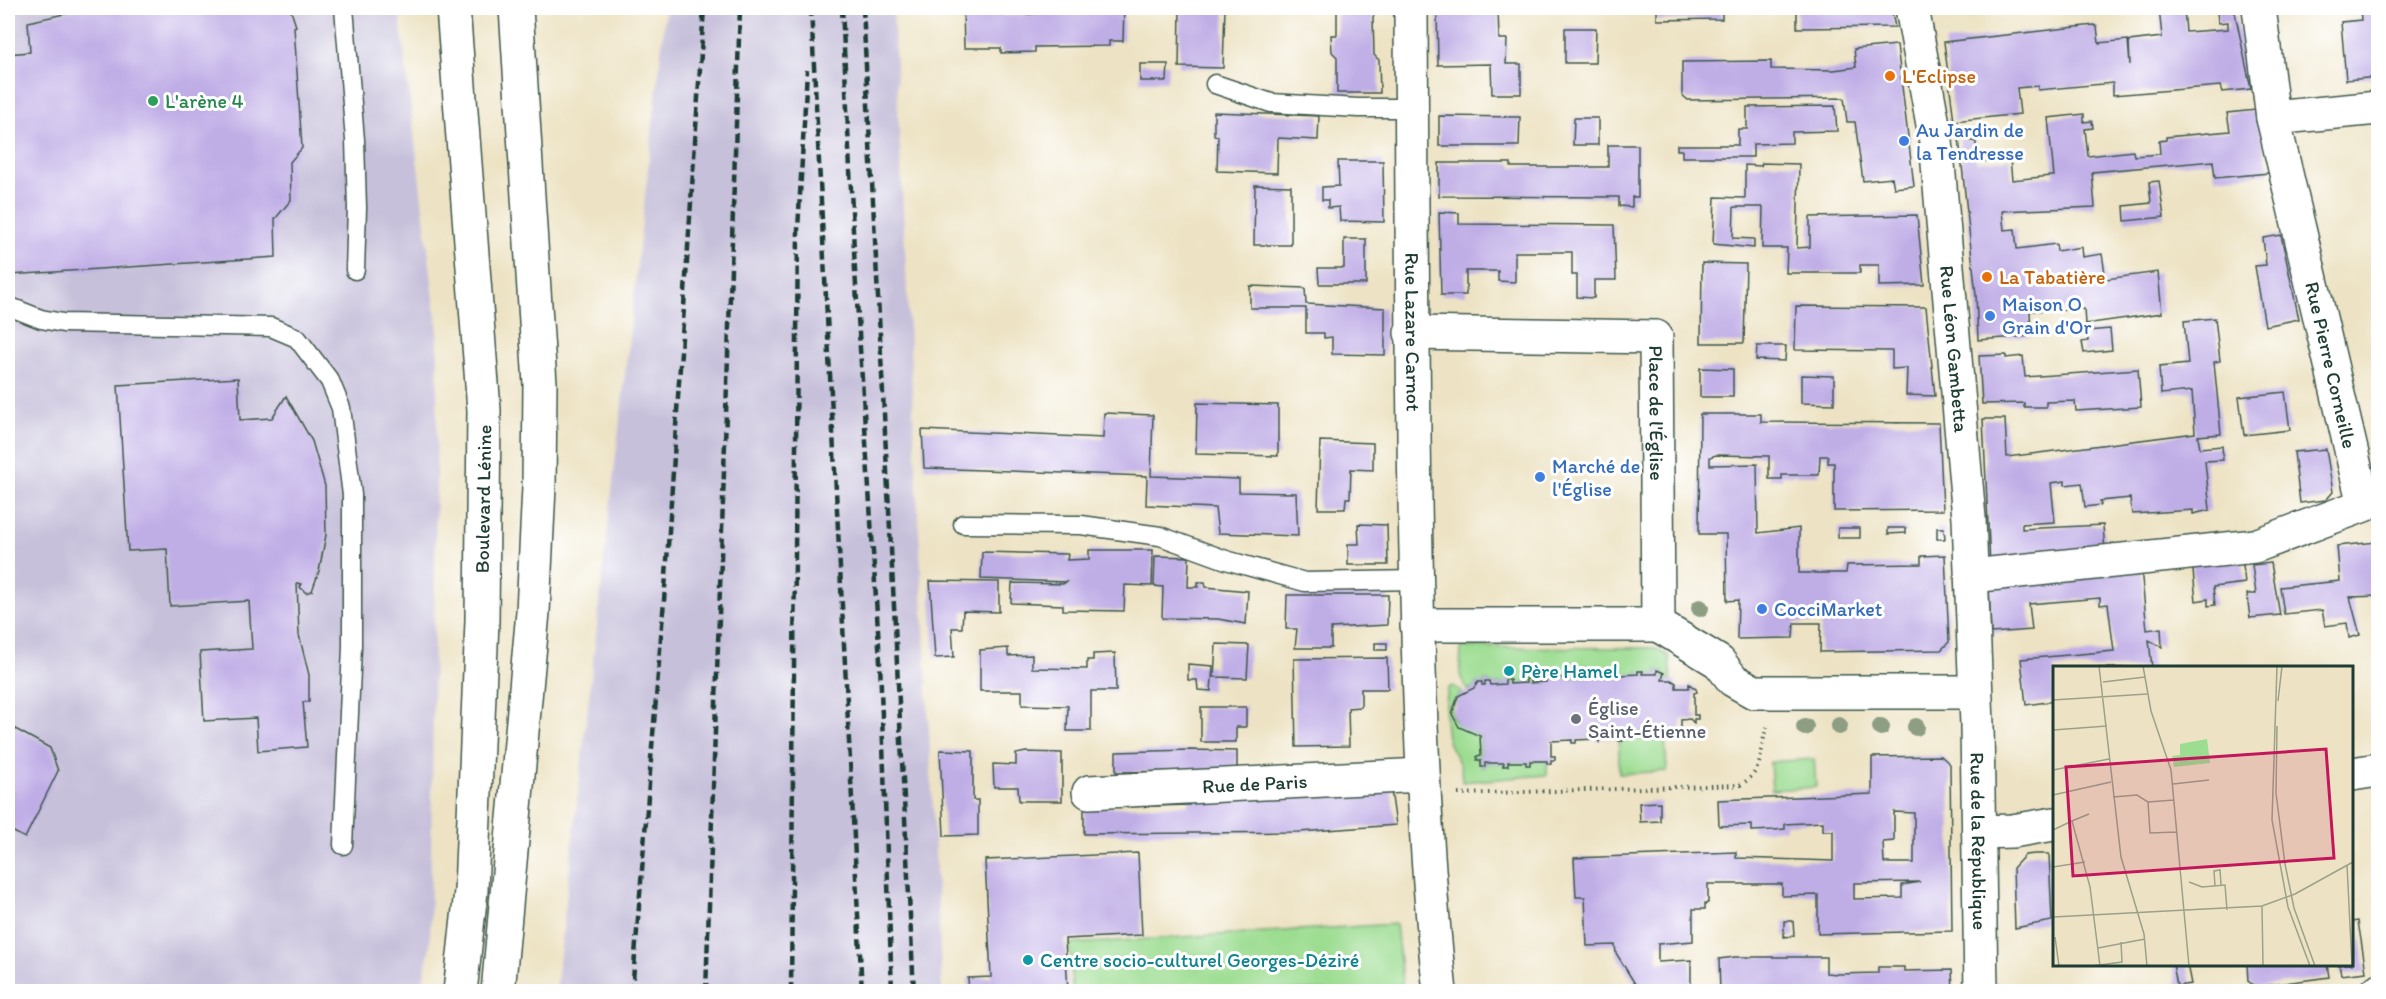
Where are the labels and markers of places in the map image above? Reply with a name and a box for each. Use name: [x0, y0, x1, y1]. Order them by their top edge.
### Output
place label: L'Eclipse: [1902, 64, 1976, 88]
marker: L'Eclipse: [1883, 69, 1897, 83]
place label: L'arène 4: [165, 89, 243, 113]
marker: L'arène 4: [146, 94, 160, 108]
place label: Au Jardin de la Tendresse: [1916, 118, 2024, 165]
marker: Au Jardin de la Tendresse: [1897, 134, 1911, 148]
place label: La Tabatière: [1999, 265, 2105, 289]
marker: La Tabatière: [1980, 270, 1994, 284]
place label: Maison O Grain d'Or: [2002, 292, 2092, 339]
marker: Maison O Grain d'Or: [1983, 309, 1997, 323]
place label: Marché de l'Église: [1552, 454, 1640, 501]
marker: Marché de l'Église: [1533, 470, 1547, 484]
place label: CocciMarket: [1774, 597, 1883, 621]
marker: CocciMarket: [1755, 602, 1769, 616]
place label: Père Hamel: [1521, 659, 1619, 683]
marker: Père Hamel: [1502, 664, 1516, 678]
place label: Église Saint-Étienne: [1588, 696, 1706, 743]
marker: Église Saint-Étienne: [1569, 712, 1583, 726]
place label: Centre socio-culturel Georges-Déziré: [1040, 948, 1359, 972]
marker: Centre socio-culturel Georges-Déziré: [1021, 953, 1035, 967]

